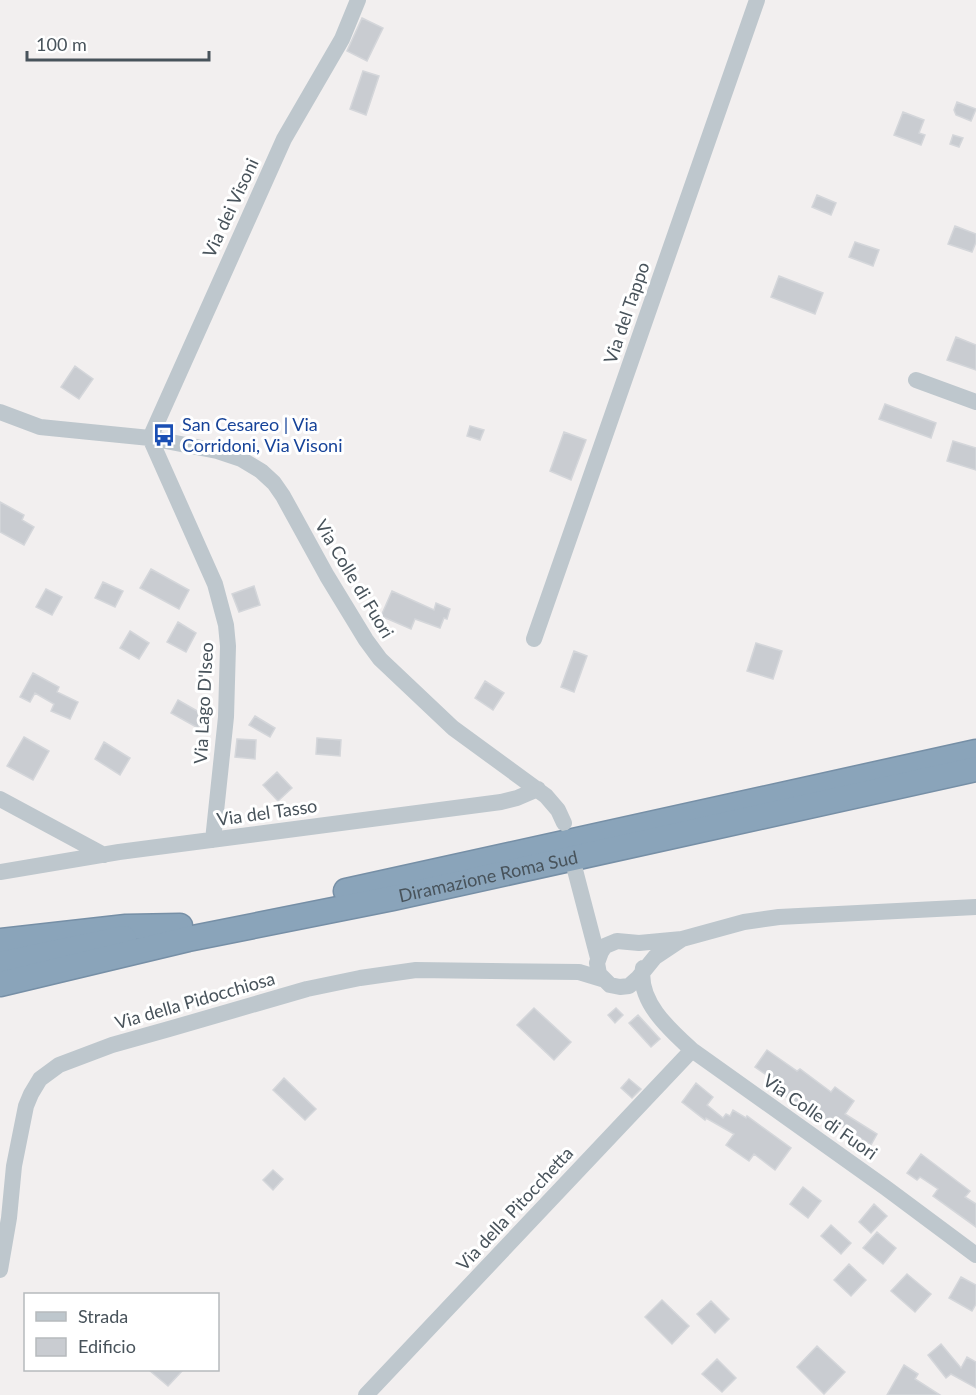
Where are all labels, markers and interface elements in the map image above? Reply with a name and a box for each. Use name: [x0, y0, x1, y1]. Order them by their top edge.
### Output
scale bar: [27, 24, 208, 62]
text: 100 m: [36, 33, 87, 55]
street label: Via dei Visoni: [198, 155, 263, 261]
street label: Via del Tappo: [598, 259, 654, 366]
place label: San Cesareo | Via Corridoni, Via Visoni: [182, 413, 342, 456]
bus stop icon: San Cesareo | Via Corridoni, Via Visoni: [151, 422, 177, 448]
street label: Via Colle di Fuori: [311, 515, 399, 642]
street label: Via Lago D'Iseo: [189, 641, 217, 764]
street label: Via del Tasso: [215, 794, 319, 830]
street label: Diramazione Roma Sud: [396, 845, 580, 906]
street label: Via della Pidocchiosa: [112, 967, 277, 1033]
street label: Via Colle di Fuori: [759, 1069, 882, 1164]
street label: Via della Pitocchetta: [451, 1142, 577, 1275]
legend: [24, 1293, 219, 1371]
text: Strada: [78, 1305, 128, 1327]
text: Edificio: [78, 1335, 136, 1357]

